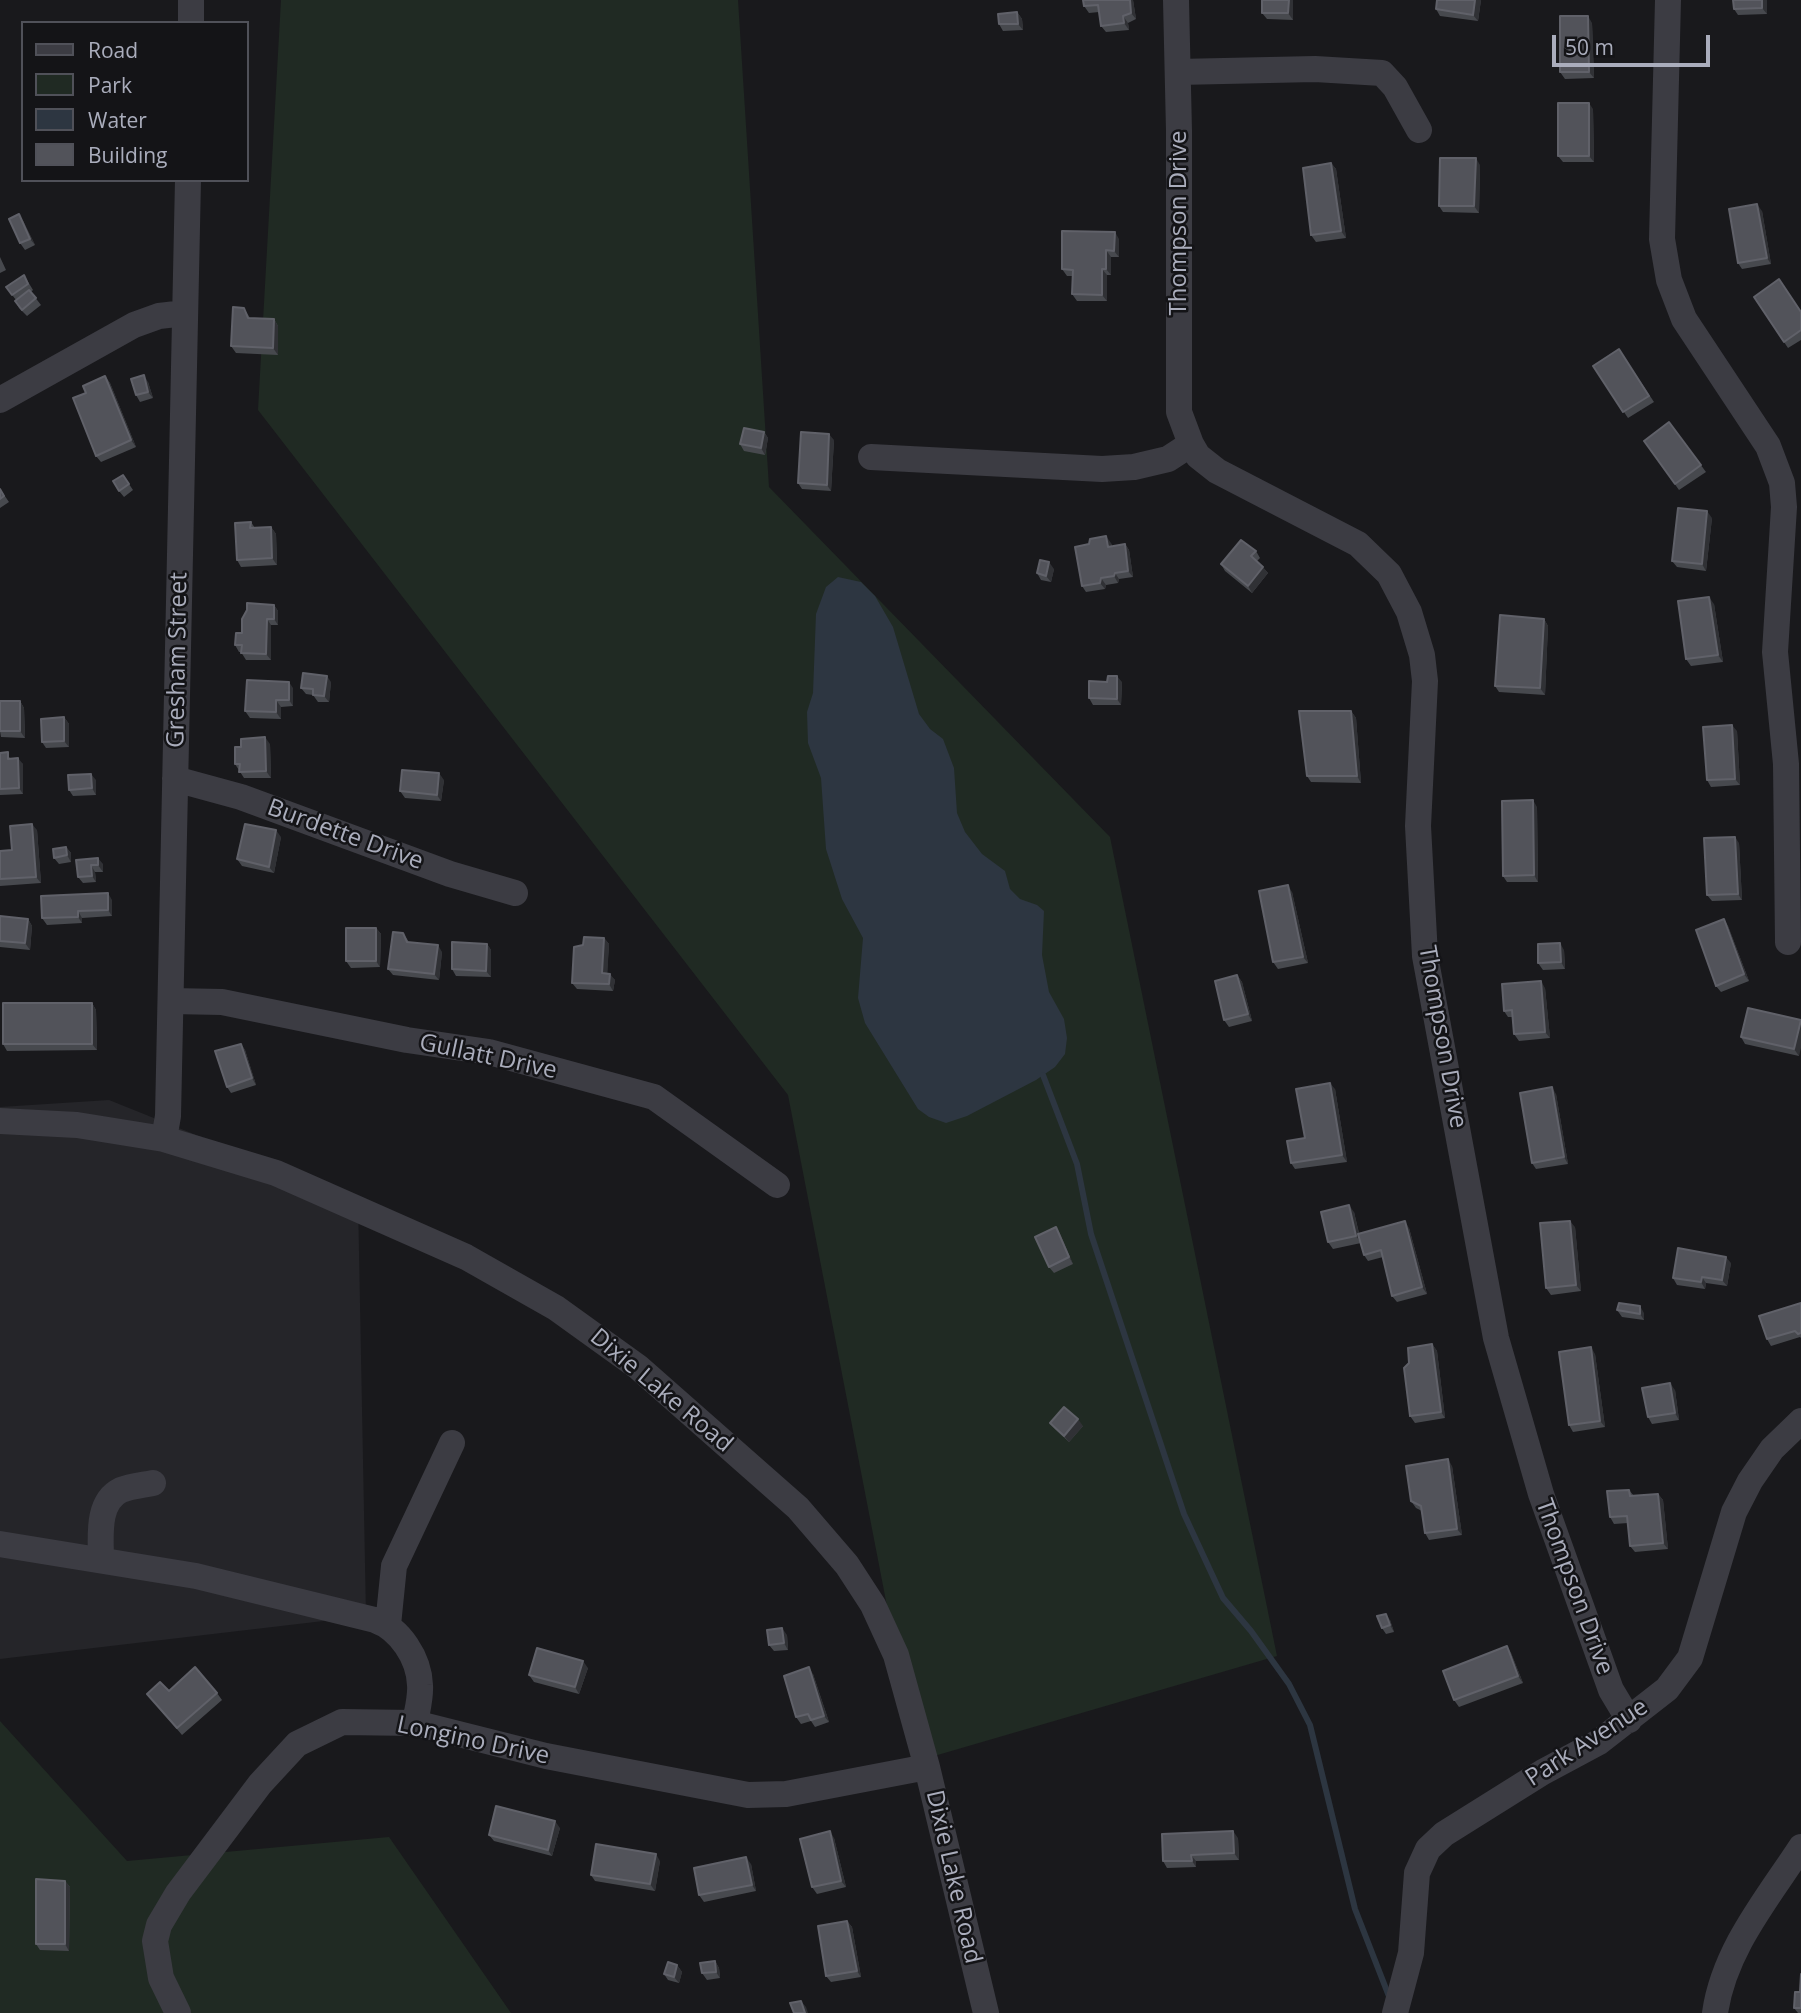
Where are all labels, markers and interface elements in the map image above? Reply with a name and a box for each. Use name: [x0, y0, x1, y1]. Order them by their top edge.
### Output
legend: [21, 21, 248, 182]
scale bar: [1556, 21, 1714, 65]
text: 50 m: [1565, 33, 1614, 61]
text: Road: [88, 36, 138, 64]
text: Park: [88, 71, 132, 99]
text: Water: [88, 106, 147, 134]
street label: Thompson Drive: [1165, 131, 1193, 315]
text: Building: [88, 141, 167, 169]
street label: Gresham Street: [162, 572, 194, 748]
street label: Burdette Drive: [263, 793, 427, 877]
street label: Thompson Drive: [1412, 943, 1472, 1131]
street label: Gullatt Drive: [417, 1028, 559, 1086]
street label: Dixie Lake Road: [584, 1323, 738, 1459]
street label: Thompson Drive: [1529, 1495, 1619, 1679]
street label: Park Avenue: [1520, 1693, 1654, 1793]
street label: Longino Drive: [394, 1711, 552, 1771]
street label: Dixie Lake Road: [919, 1787, 987, 1967]

